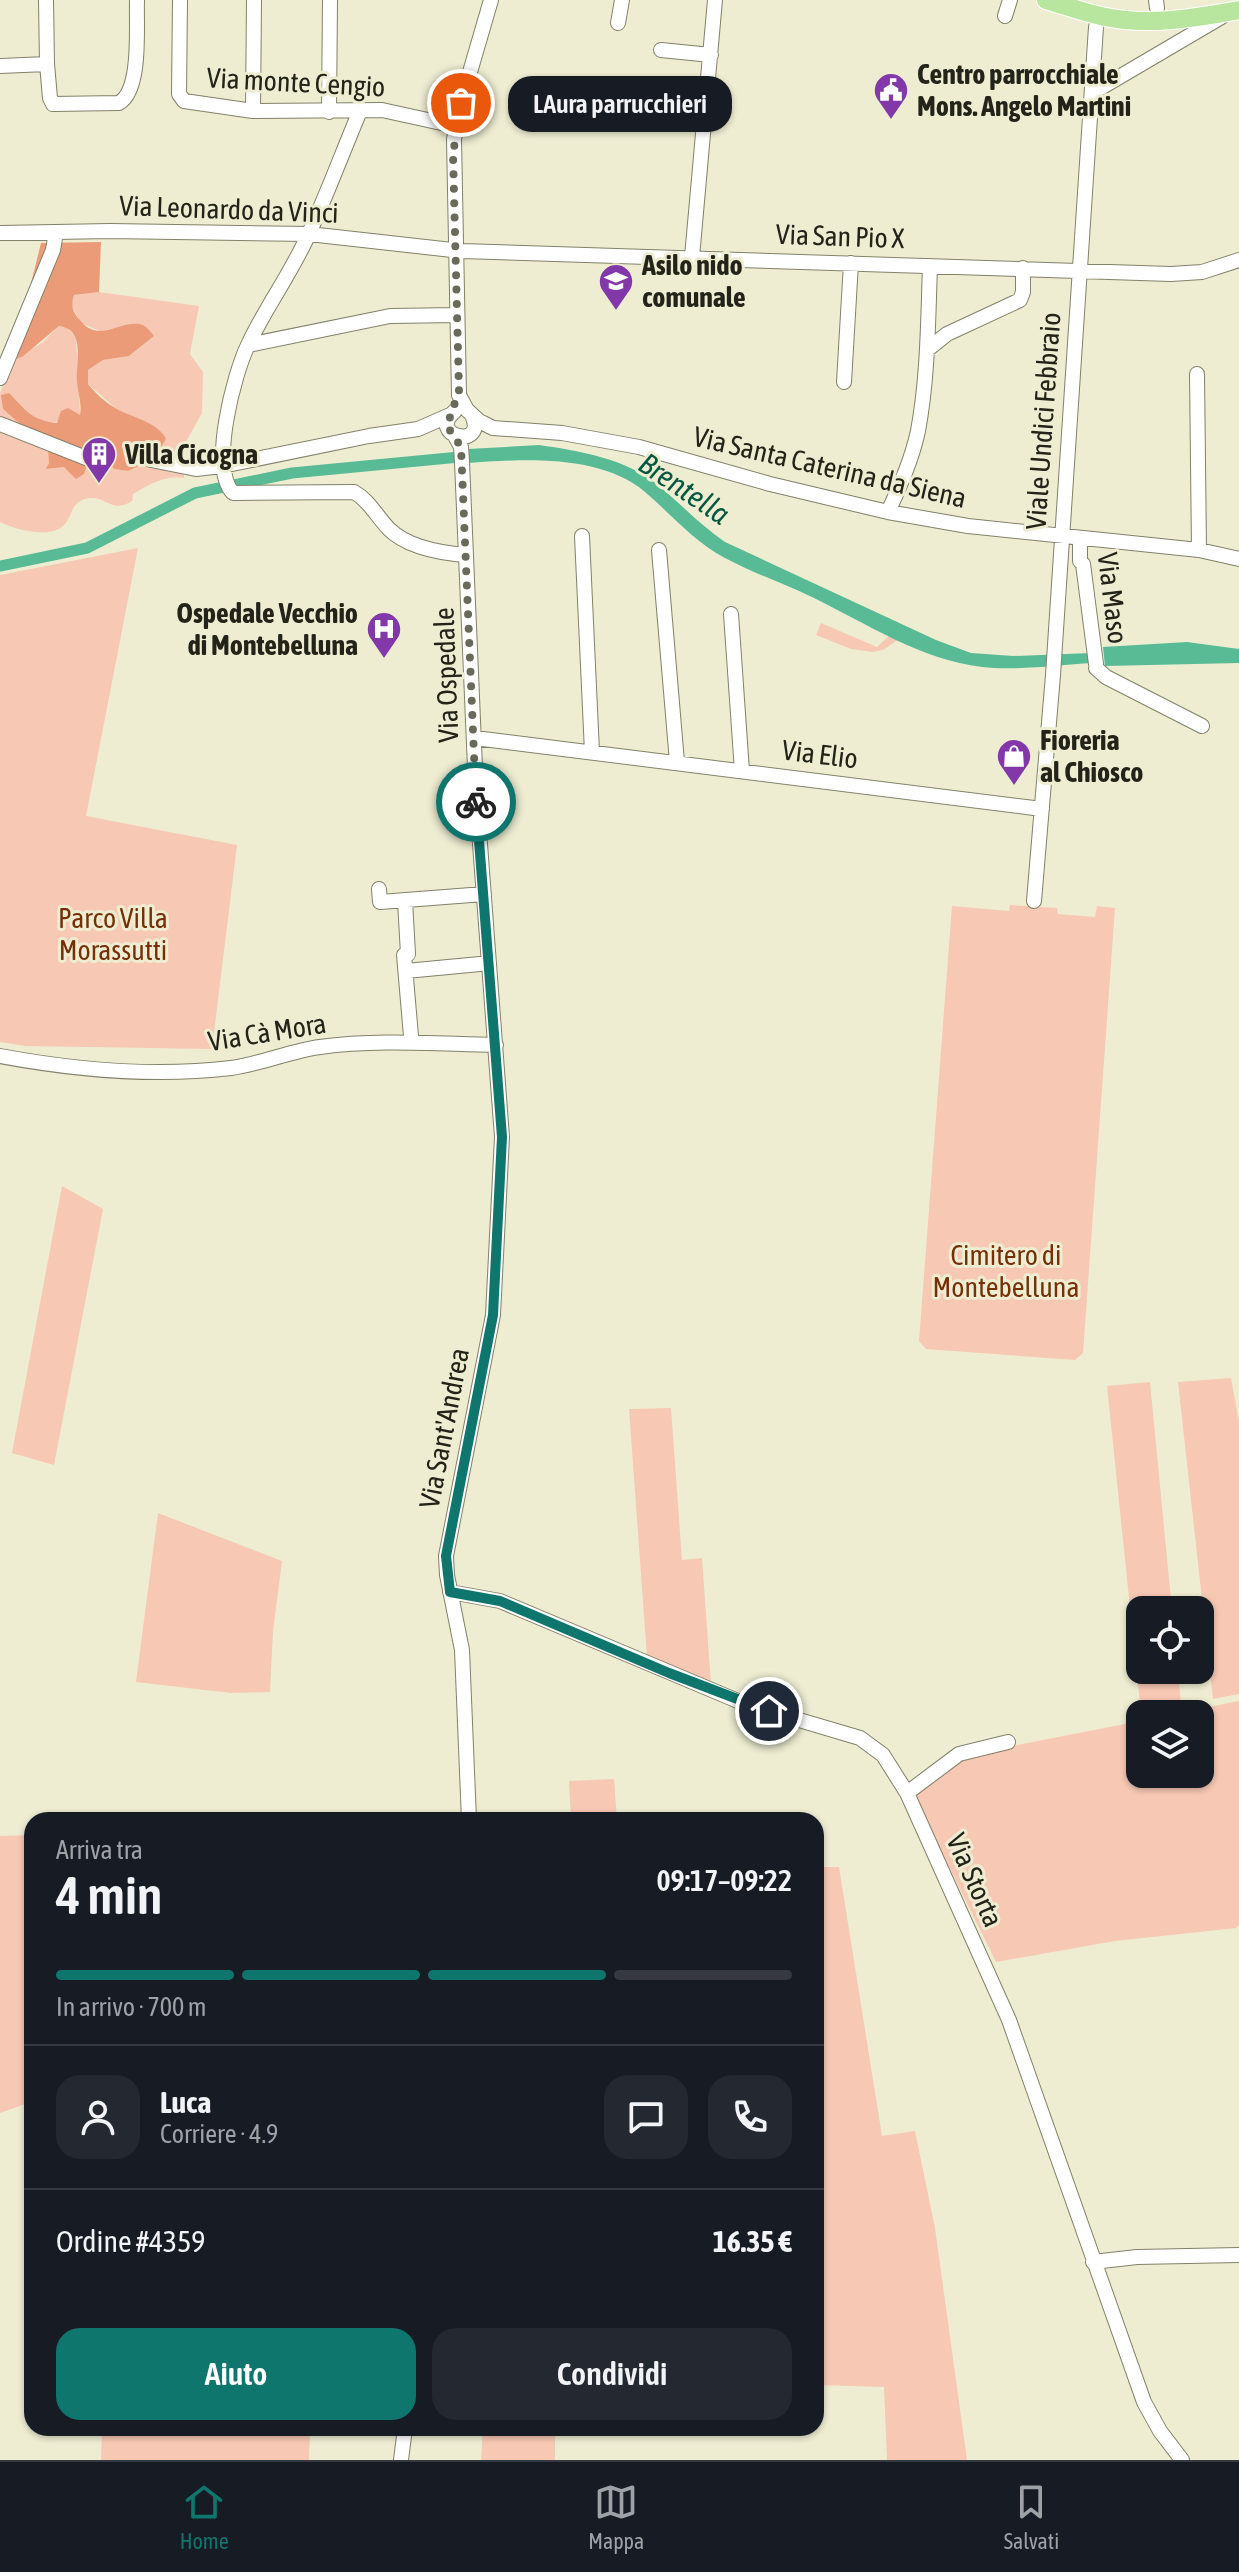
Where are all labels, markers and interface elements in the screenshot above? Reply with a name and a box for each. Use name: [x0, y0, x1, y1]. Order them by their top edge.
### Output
place label: Centro parrocchiale Mons. Angelo Martini: [917, 58, 1131, 122]
street label: Via monte Cengio: [206, 61, 386, 103]
pin: [427, 69, 495, 137]
public building icon: Centro parrocchiale Mons. Angelo Martini: [872, 71, 910, 121]
callout: LAura parrucchieri: [509, 75, 733, 131]
icon: bag: [439, 81, 483, 125]
text: LAura parrucchieri: [533, 89, 707, 119]
street label: Via Leonardo da Vinci: [119, 189, 339, 229]
street label: Via San Pio X: [775, 218, 905, 254]
place label: Asilo nido comunale: [641, 249, 746, 313]
school or university icon: Asilo nido comunale: [597, 262, 635, 312]
street label: Viale Undici Febbraio: [1019, 311, 1067, 531]
street label: Via Santa Caterina da Siena: [690, 420, 970, 514]
building icon: Villa Cicogna: [80, 435, 118, 485]
place label: Villa Cicogna: [124, 438, 258, 470]
water label: Brentella: [633, 446, 736, 531]
street label: Via Maso: [1092, 550, 1134, 646]
place label: Ospedale Vecchio di Montebelluna: [177, 597, 358, 661]
street label: Via Ospedale: [428, 607, 464, 743]
hospital icon: Ospedale Vecchio di Montebelluna: [365, 610, 403, 660]
place label: Fioreria al Chiosco: [1040, 724, 1143, 788]
street label: Via Elio: [780, 733, 860, 775]
shop icon: Fioreria al Chiosco: [995, 737, 1033, 787]
courier: [436, 762, 516, 842]
icon: bike: [454, 780, 498, 824]
park label: Parco Villa Morassutti: [58, 902, 168, 966]
street label: Via Cà Mora: [206, 1007, 328, 1057]
park label: Cimitero di Montebelluna: [933, 1239, 1079, 1303]
street label: Via Sant'Andrea: [413, 1345, 475, 1511]
map controls: [1126, 1596, 1214, 1788]
button: locate: [1126, 1596, 1214, 1684]
pin: [735, 1677, 803, 1745]
icon: home: [747, 1689, 791, 1733]
button: layers: [1126, 1700, 1214, 1788]
street label: Via Storta: [940, 1828, 1010, 1932]
text: Arriva tra: [56, 1835, 143, 1865]
text: 09:17–09:22: [657, 1863, 792, 1897]
text: 4 min: [56, 1865, 162, 1925]
text: In arrivo · 700 m: [56, 1992, 207, 2022]
button: person: [56, 2075, 140, 2159]
button: chat: [604, 2075, 688, 2159]
button: phone: [708, 2075, 792, 2159]
text: Luca: [160, 2085, 211, 2119]
text: Corriere · 4.9: [160, 2119, 278, 2149]
text: Ordine #4359: [56, 2224, 205, 2258]
text: 16.35 €: [713, 2224, 792, 2258]
button: Aiuto: [56, 2328, 416, 2420]
button: Condividi: [432, 2328, 792, 2420]
tab: Home: [180, 2480, 229, 2554]
tab: Mappa: [588, 2480, 644, 2554]
tab: Salvati: [1004, 2480, 1059, 2554]

